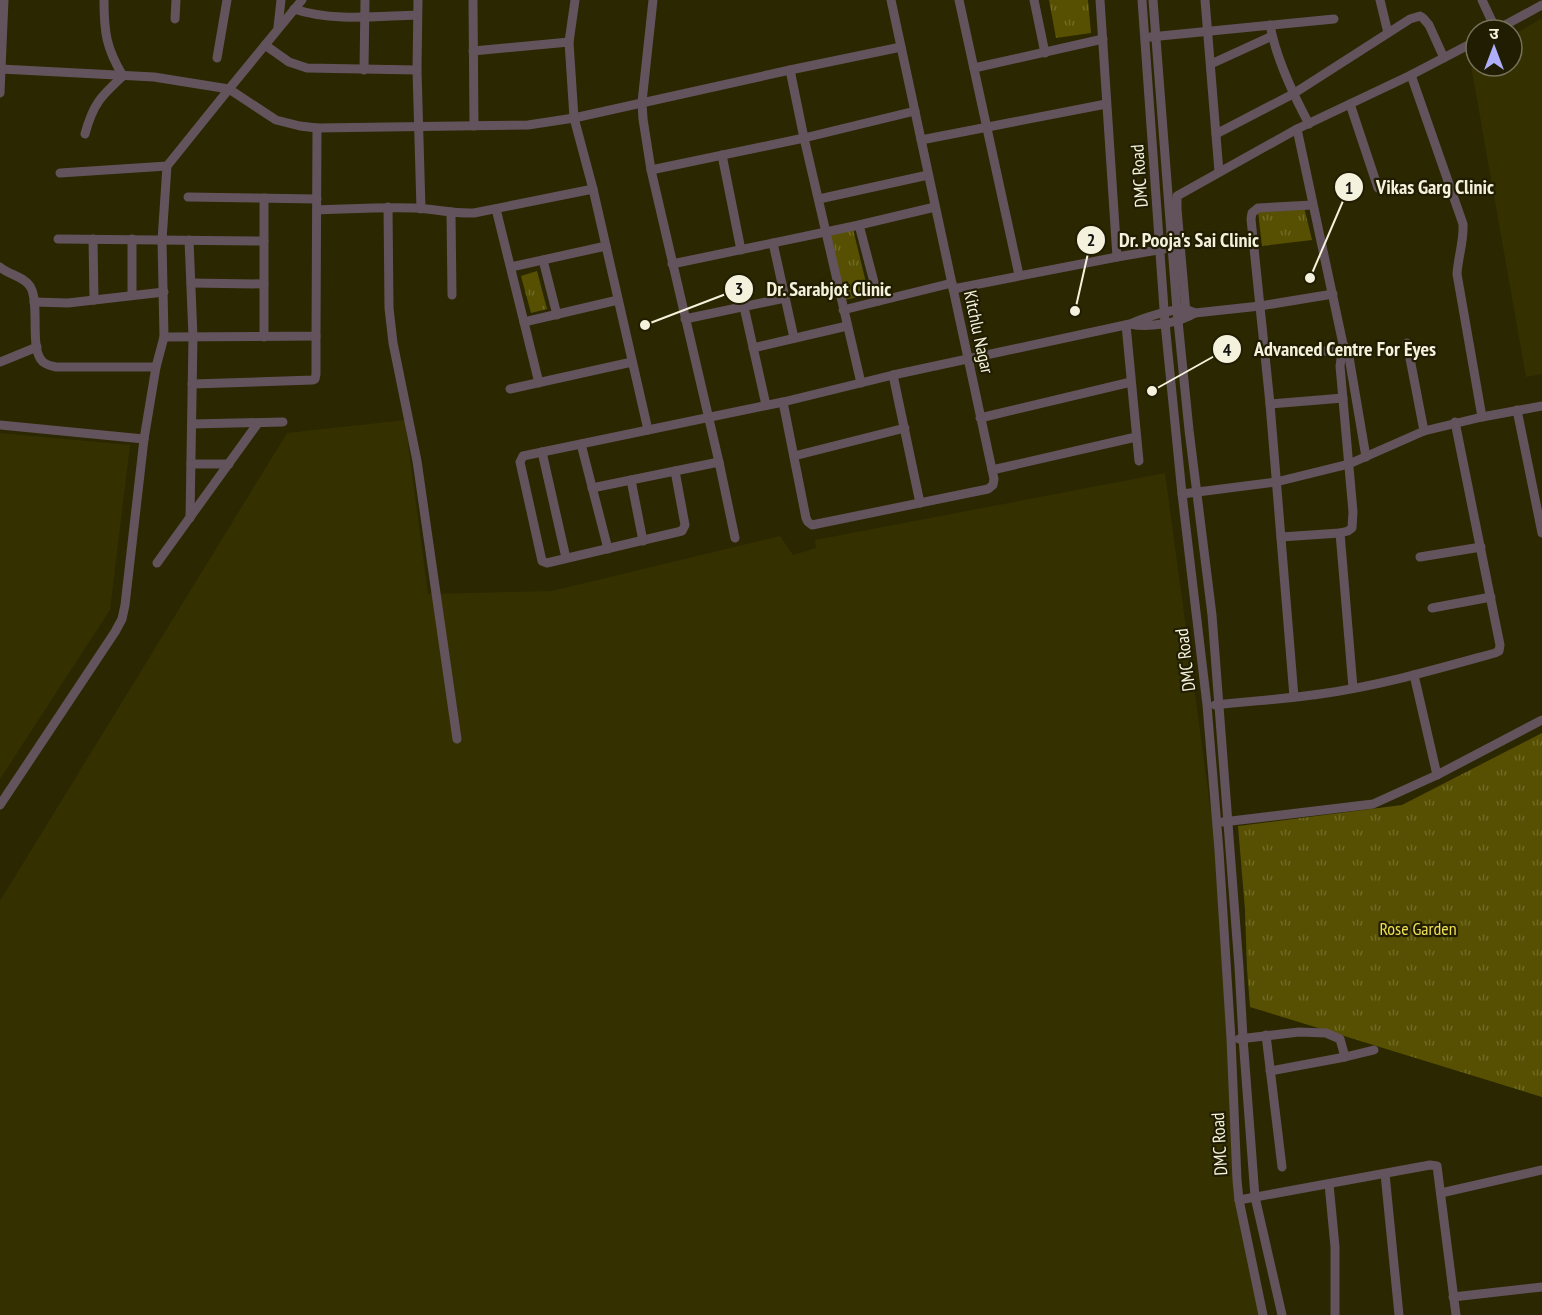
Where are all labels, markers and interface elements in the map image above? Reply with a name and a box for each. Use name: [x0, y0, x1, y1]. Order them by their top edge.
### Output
north arrow: [1464, 18, 1524, 78]
text: उ: [1489, 23, 1499, 43]
street label: DMC Road: [1125, 144, 1153, 208]
callout: Vikas Garg Clinic: [1334, 168, 1506, 206]
text: Vikas Garg Clinic: [1375, 174, 1494, 200]
text: 1: [1345, 176, 1353, 199]
callout: Dr. Pooja's Sai Clinic: [1076, 221, 1272, 259]
text: Dr. Pooja's Sai Clinic: [1119, 227, 1259, 253]
text: 2: [1087, 228, 1095, 251]
callout: Dr. Sarabjot Clinic: [724, 270, 904, 308]
text: Dr. Sarabjot Clinic: [767, 276, 891, 302]
text: 3: [735, 277, 743, 300]
street label: Kitchlu Nagar: [959, 288, 999, 376]
callout: Advanced Centre For Eyes: [1212, 330, 1448, 368]
text: Advanced Centre For Eyes: [1253, 336, 1436, 362]
text: 4: [1223, 338, 1232, 361]
street label: DMC Road: [1170, 627, 1200, 693]
park label: Rose Garden: [1379, 917, 1457, 940]
street label: DMC Road: [1206, 1112, 1232, 1176]

